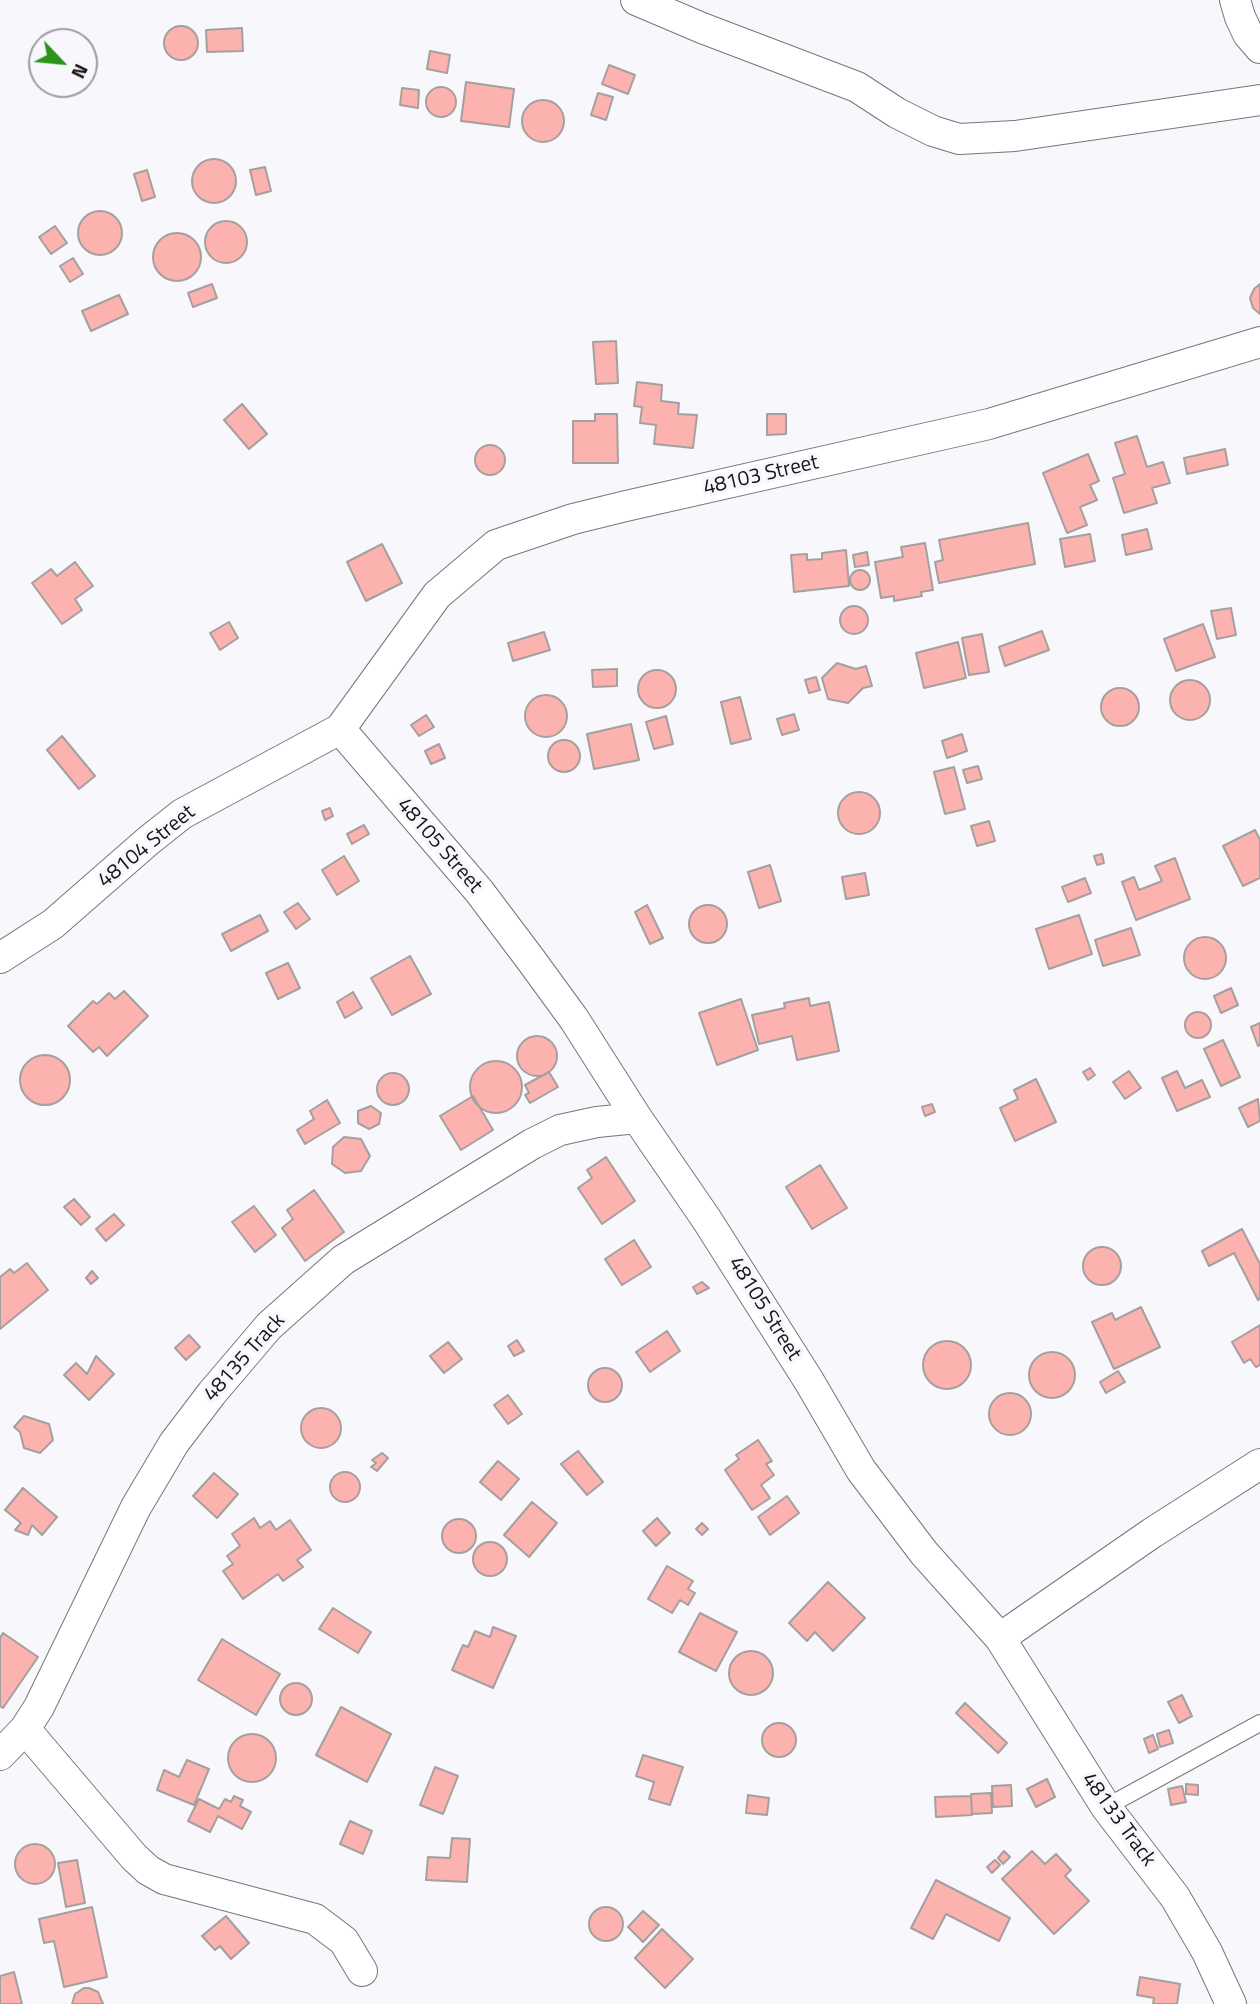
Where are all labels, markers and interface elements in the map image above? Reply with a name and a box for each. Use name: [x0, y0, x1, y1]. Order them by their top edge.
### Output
north arrow: [28, 28, 98, 98]
text: N: [65, 59, 96, 84]
street label: 48103 Street: [701, 451, 821, 501]
street label: 48105 Street: [391, 793, 487, 899]
street label: 48104 Street: [93, 800, 201, 894]
street label: 48105 Street: [722, 1252, 806, 1366]
street label: 48135 Track: [199, 1309, 291, 1407]
street label: 48133 Track: [1076, 1768, 1160, 1872]

